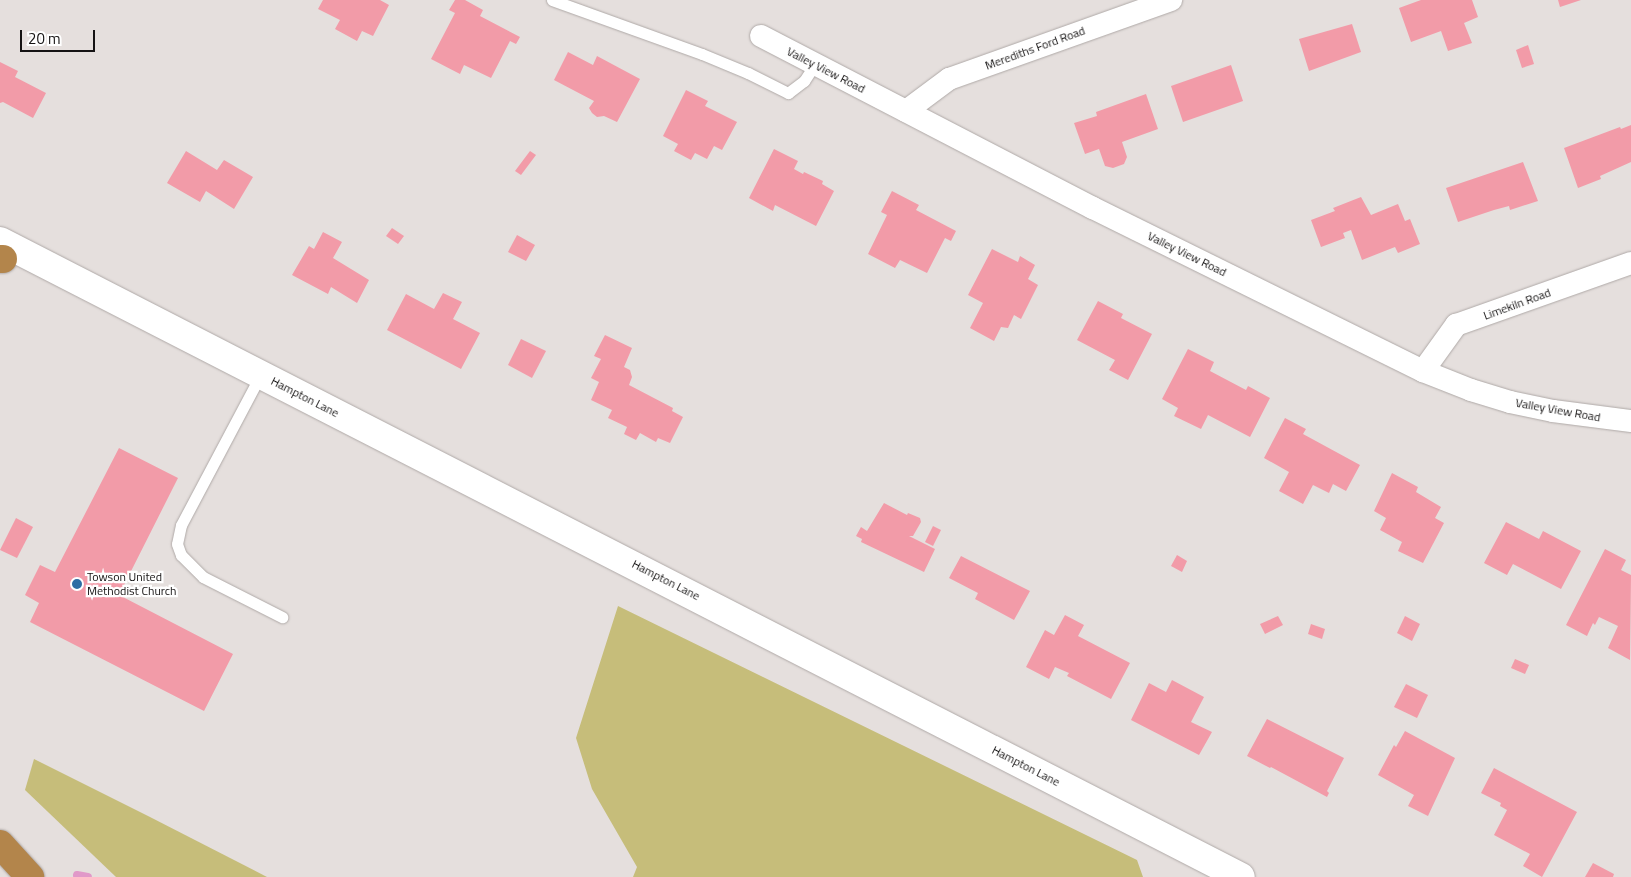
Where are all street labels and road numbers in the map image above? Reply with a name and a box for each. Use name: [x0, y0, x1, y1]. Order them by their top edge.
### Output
street label: Merediths Ford Road: [983, 23, 1087, 73]
street label: Valley View Road: [784, 44, 868, 96]
street label: Valley View Road: [1145, 229, 1229, 279]
street label: Limekiln Road: [1481, 285, 1553, 323]
street label: Hampton Lane: [269, 374, 341, 420]
street label: Valley View Road: [1514, 395, 1602, 425]
street label: Hampton Lane: [630, 557, 702, 603]
street label: Hampton Lane: [990, 743, 1062, 789]

